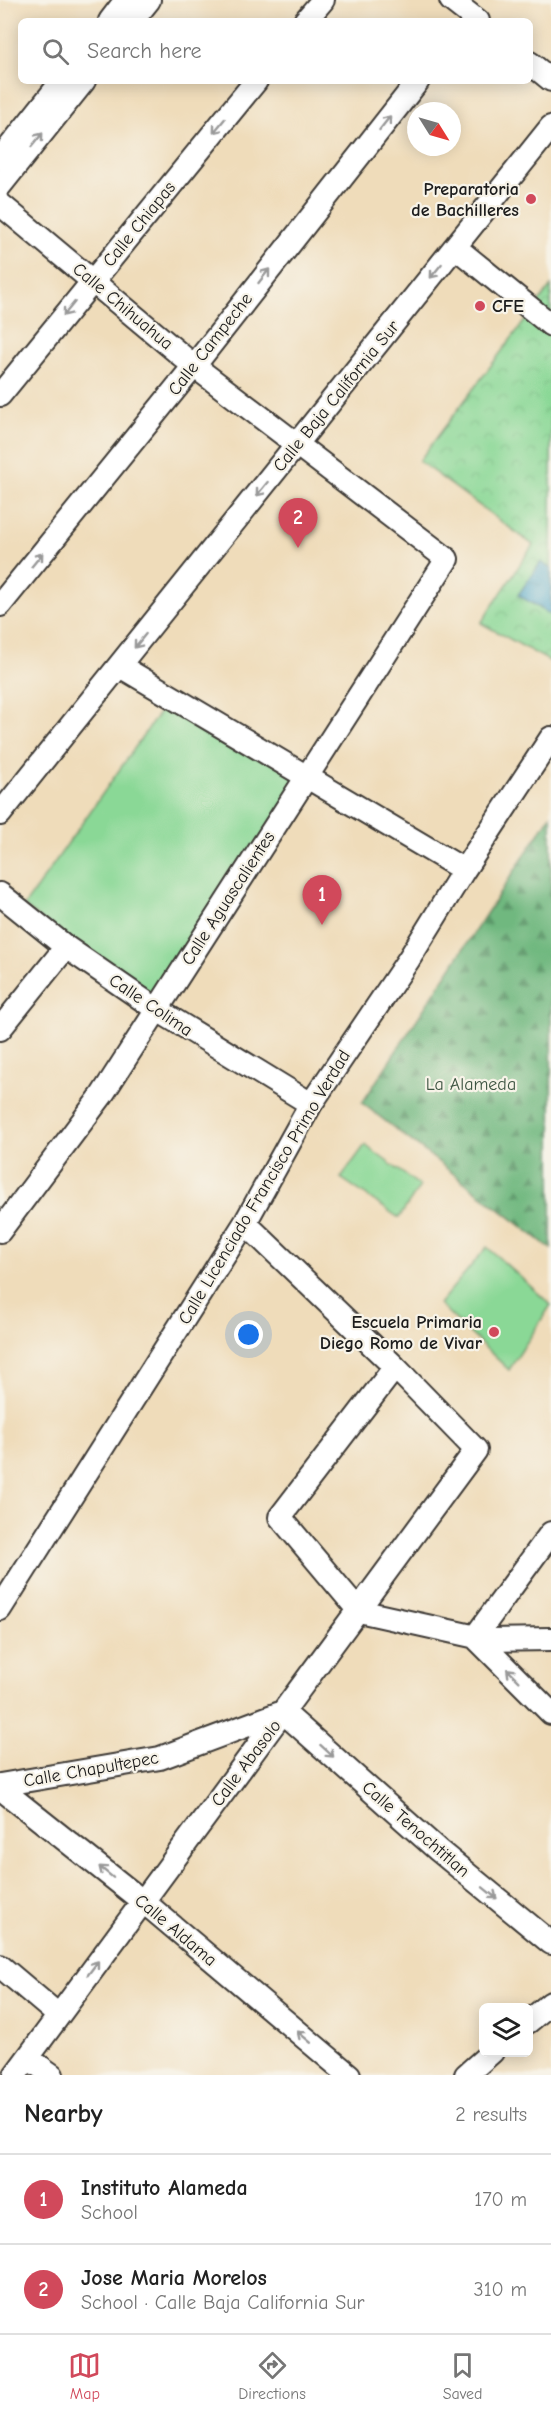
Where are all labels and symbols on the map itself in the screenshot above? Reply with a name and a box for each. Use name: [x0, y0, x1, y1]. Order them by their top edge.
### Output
north arrow: [407, 102, 461, 156]
one-way arrow: [378, 115, 391, 131]
one-way arrow: [212, 118, 226, 133]
one-way arrow: [30, 133, 43, 149]
street label: Calle Chiapas: [99, 177, 180, 271]
place label: Preparatoria de Bachilleres: [411, 179, 519, 221]
marker: Preparatoria de Bachilleres: [524, 192, 538, 206]
street label: Calle Chihuahua: [68, 258, 177, 354]
one-way arrow: [429, 263, 442, 279]
one-way arrow: [257, 269, 270, 285]
street label: Calle Campeche: [164, 289, 257, 400]
place label: CFE: [492, 296, 524, 317]
marker: CFE: [473, 299, 487, 313]
one-way arrow: [62, 301, 75, 317]
street label: Calle Baja California Sur: [269, 316, 404, 476]
one-way arrow: [255, 481, 268, 497]
pin: 2: [278, 498, 318, 548]
one-way arrow: [30, 552, 43, 568]
one-way arrow: [133, 633, 146, 649]
street label: Calle Aguascalientes: [177, 827, 280, 969]
pin: 1: [302, 876, 342, 925]
street label: Calle Colima: [105, 970, 196, 1041]
street label: Calle Licenciado Francisco Primo Verdad: [174, 1046, 355, 1328]
park label: La Alameda: [426, 1074, 516, 1095]
place label: Escuela Primaria Diego Romo de Vivar: [320, 1312, 483, 1354]
your location: [234, 1320, 263, 1349]
marker: Escuela Primaria Diego Romo de Vivar: [487, 1325, 501, 1339]
one-way arrow: [506, 1668, 521, 1683]
street label: Calle Abasolo: [207, 1716, 286, 1811]
one-way arrow: [319, 1744, 334, 1758]
street label: Calle Chapultepec: [22, 1747, 161, 1792]
street label: Calle Tenochtitlan: [358, 1777, 474, 1882]
one-way arrow: [98, 1866, 114, 1879]
one-way arrow: [482, 1886, 497, 1900]
street label: Calle Aldama: [130, 1890, 221, 1971]
one-way arrow: [87, 1961, 100, 1977]
one-way arrow: [296, 2031, 312, 2044]

